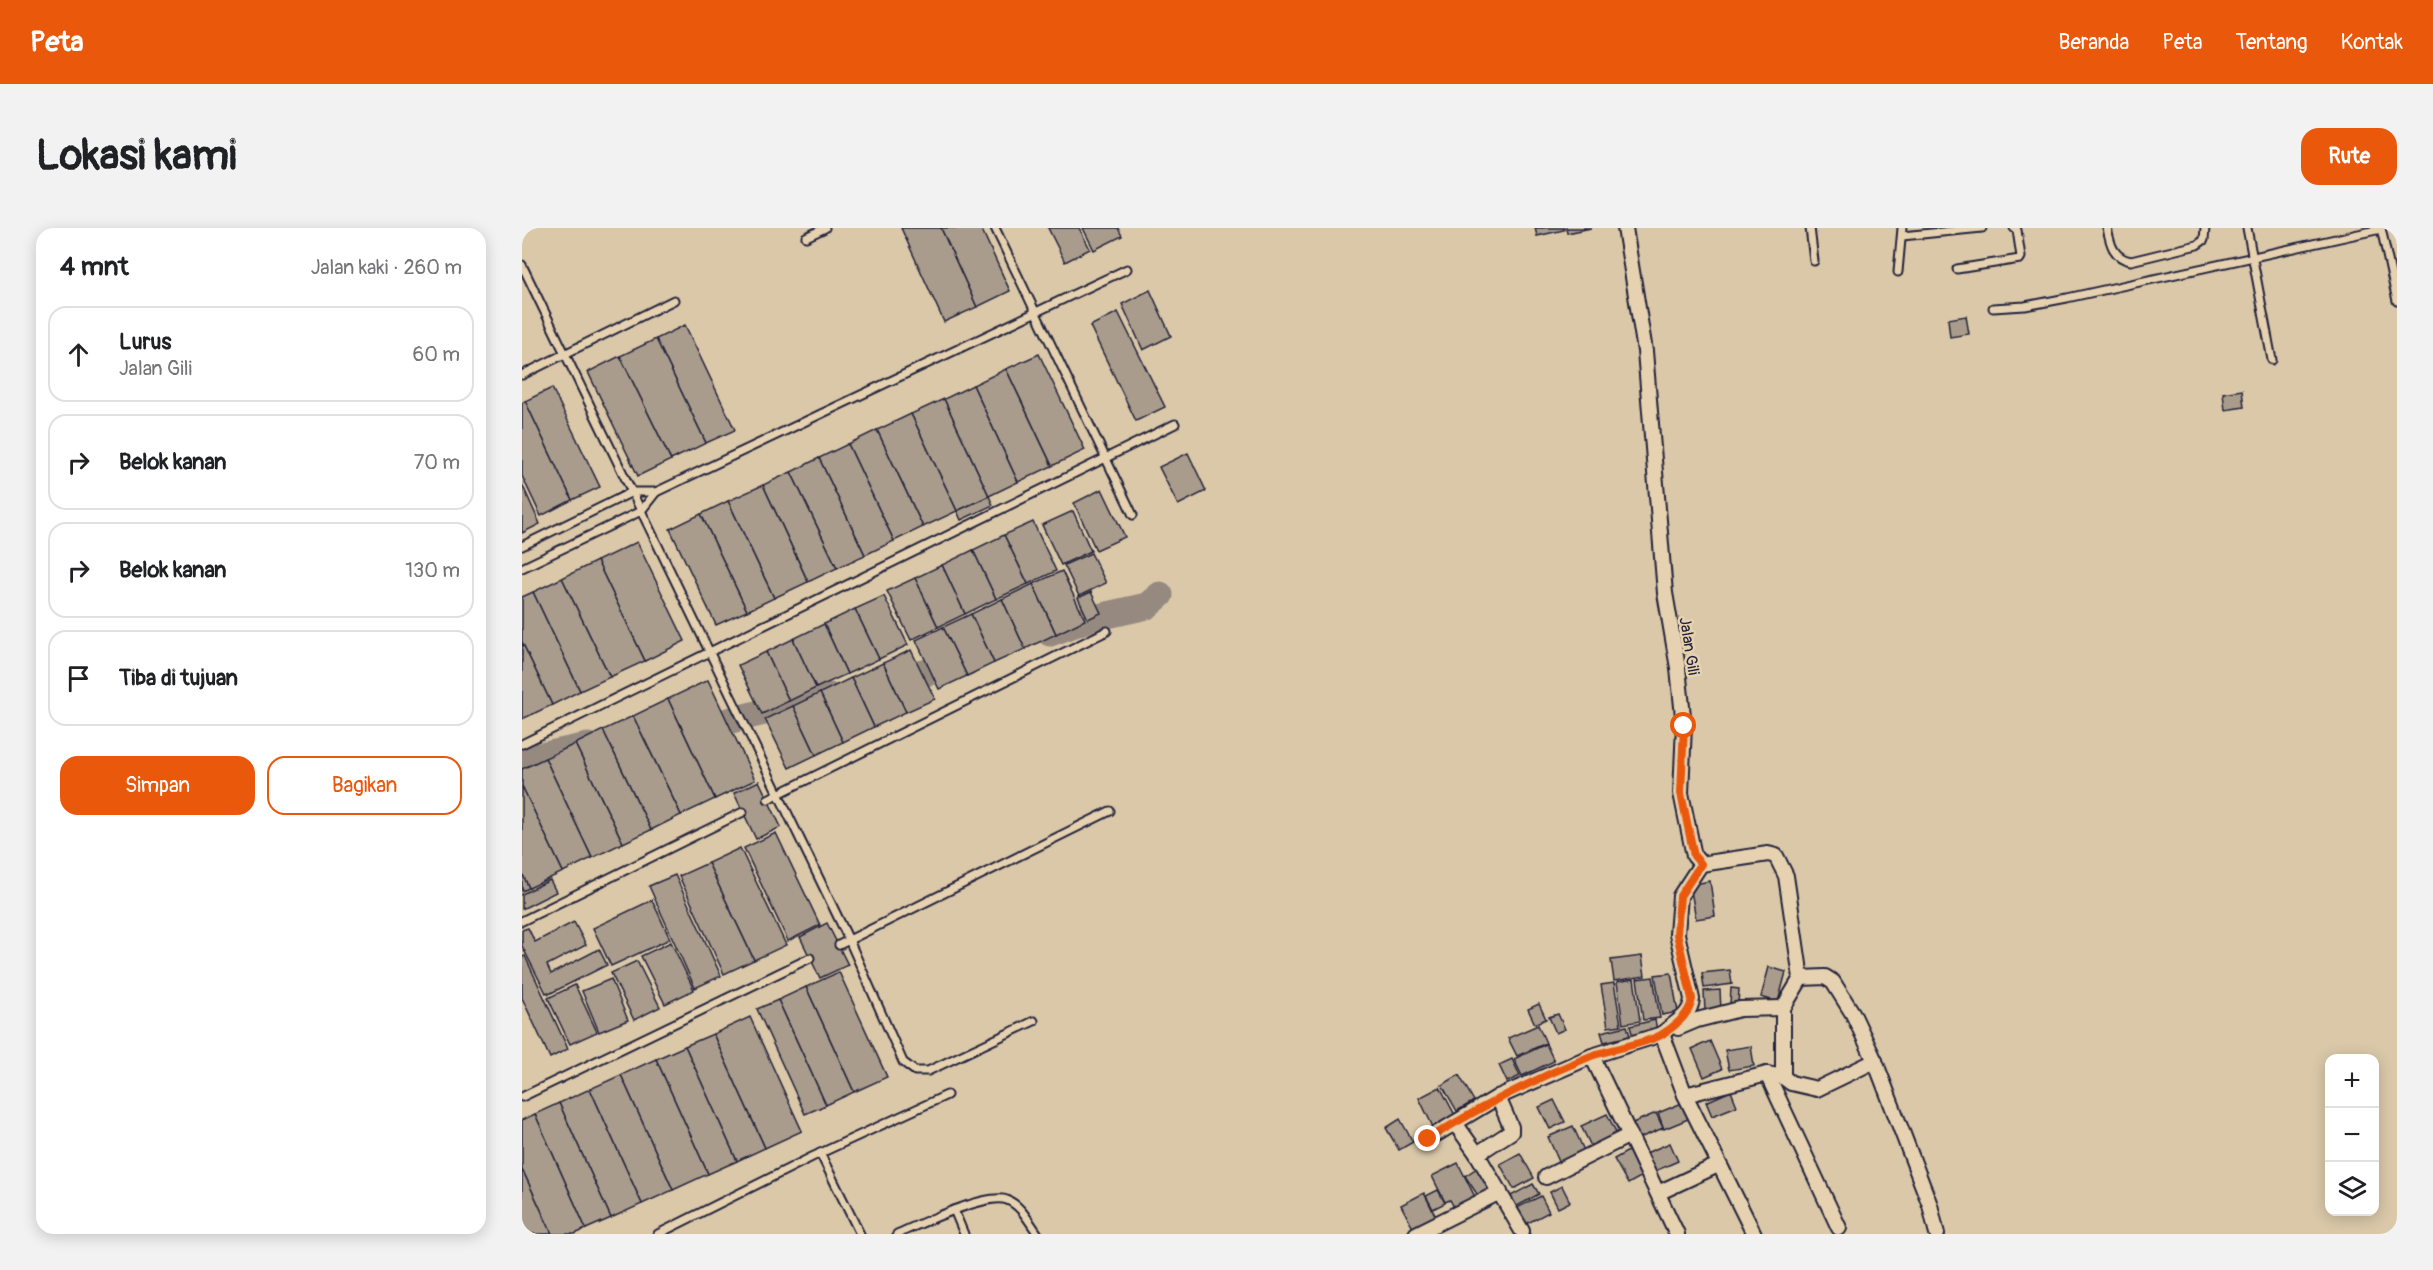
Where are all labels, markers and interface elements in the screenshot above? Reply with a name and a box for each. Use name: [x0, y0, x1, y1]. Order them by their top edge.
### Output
text: Peta: [30, 25, 84, 60]
text: Beranda: [2059, 29, 2129, 56]
text: Peta: [2162, 29, 2203, 56]
text: Tentang: [2236, 29, 2308, 56]
text: Kontak: [2341, 29, 2403, 56]
button: Rute: [2301, 128, 2397, 185]
text: Lokasi kami: [36, 130, 236, 182]
text: 4 mnt: [60, 251, 129, 283]
text: Jalan kaki · 260 m: [311, 255, 462, 280]
text: Lurus: [119, 328, 171, 356]
icon: ahead: [62, 338, 95, 371]
text: 60 m: [413, 342, 460, 367]
text: Jalan Gili: [119, 356, 192, 381]
icon: right: [62, 446, 95, 479]
text: Belok kanan: [119, 448, 227, 476]
text: 70 m: [414, 450, 460, 475]
icon: right: [62, 554, 95, 587]
text: Belok kanan: [119, 556, 227, 584]
text: 130 m: [405, 558, 460, 583]
street label: Jalan Gili: [1675, 616, 1703, 677]
icon: arrive: [62, 662, 95, 695]
text: Tiba di tujuan: [119, 664, 238, 692]
route start: [1670, 712, 1696, 738]
button: Simpan: [60, 756, 255, 815]
button: Bagikan: [267, 756, 462, 815]
map controls: [2325, 1054, 2379, 1216]
button: +: [2325, 1054, 2379, 1108]
button: −: [2325, 1108, 2379, 1162]
route end: [1414, 1125, 1440, 1151]
button: layers: [2325, 1162, 2379, 1216]

